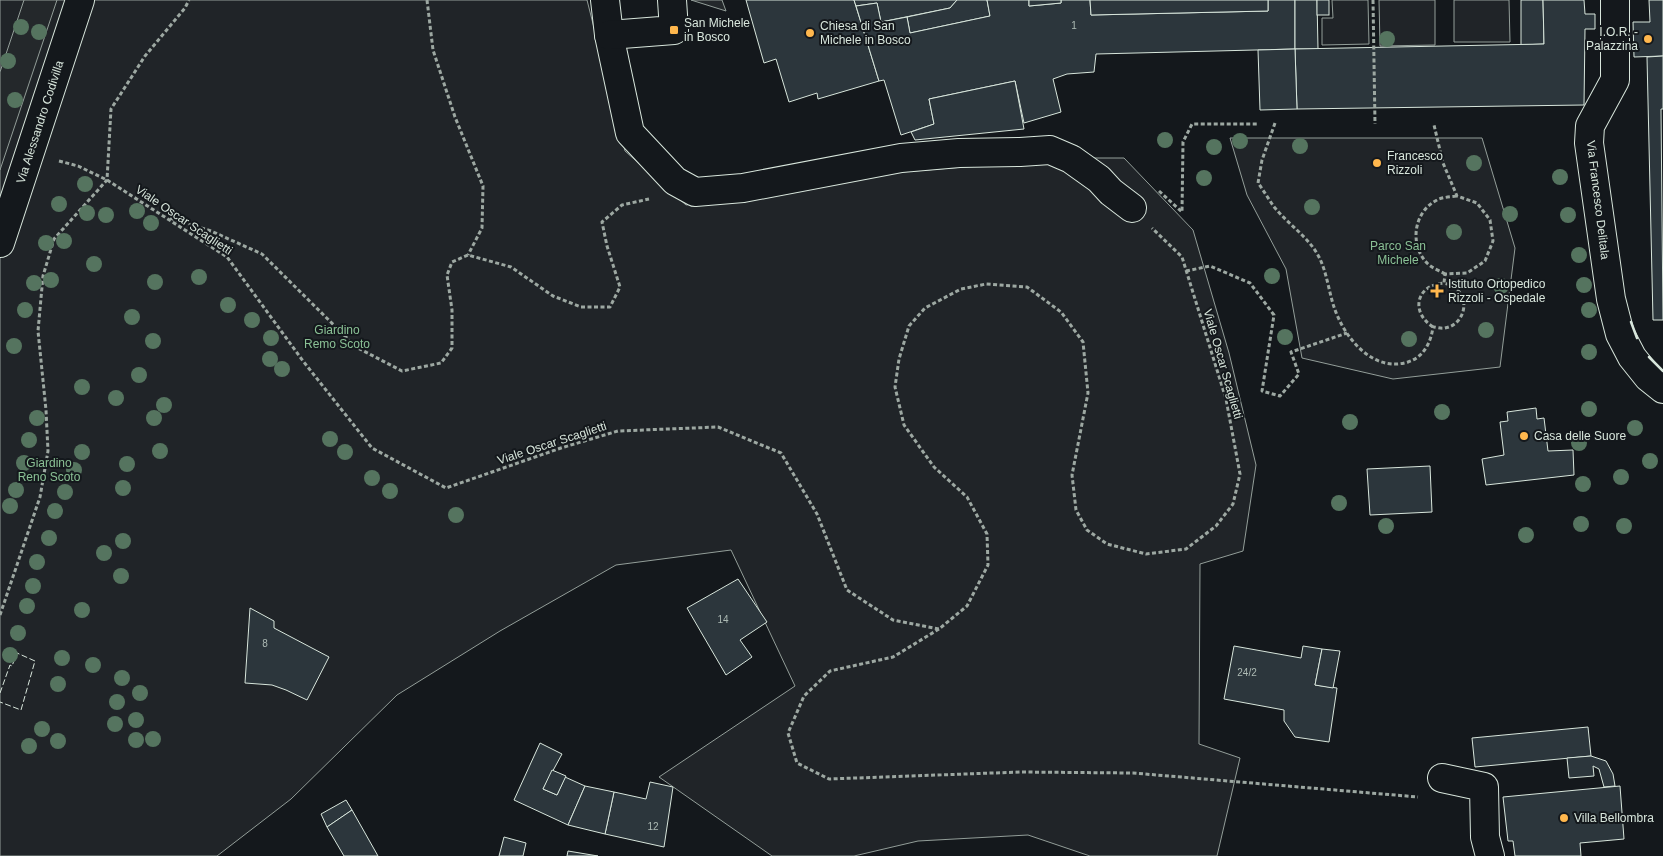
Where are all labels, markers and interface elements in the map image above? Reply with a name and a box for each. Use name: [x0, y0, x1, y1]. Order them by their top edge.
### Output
place label: San Michele in Bosco: [684, 16, 750, 44]
place label: Chiesa di San Michele in Bosco: [820, 19, 911, 47]
house number: 1: [1071, 20, 1077, 31]
marker: San Michele in Bosco: [668, 24, 680, 36]
place label: I.O.R. - Palazzina: [1586, 25, 1638, 53]
marker: Chiesa di San Michele in Bosco: [804, 27, 816, 39]
marker: I.O.R. - Palazzina: [1642, 33, 1654, 45]
street label: Via Alessandro Codivilla: [13, 58, 67, 185]
street label: Via Francesco Delitala: [1584, 140, 1612, 261]
place label: Francesco Rizzoli: [1387, 149, 1443, 177]
marker: Francesco Rizzoli: [1371, 157, 1383, 169]
street label: Viale Oscar Scaglietti: [133, 182, 235, 258]
park label: Parco San Michele: [1370, 239, 1426, 267]
place label: Istituto Ortopedico Rizzoli - Ospedale: [1448, 277, 1546, 305]
marker: Istituto Ortopedico Rizzoli - Ospedale: [1430, 284, 1444, 298]
street label: Viale Oscar Scaglietti: [1201, 307, 1245, 421]
park label: Giardino Remo Scoto: [304, 323, 370, 351]
street label: Viale Oscar Scaglietti: [496, 419, 608, 467]
place label: Casa delle Suore: [1534, 429, 1626, 443]
marker: Casa delle Suore: [1518, 430, 1530, 442]
park label: Giardino Reno Scoto: [18, 456, 81, 484]
house number: 14: [717, 614, 729, 625]
house number: 8: [262, 638, 268, 649]
house number: 24/2: [1237, 667, 1257, 678]
place label: Villa Bellombra: [1574, 811, 1654, 825]
marker: Villa Bellombra: [1558, 812, 1570, 824]
house number: 12: [647, 821, 659, 832]

